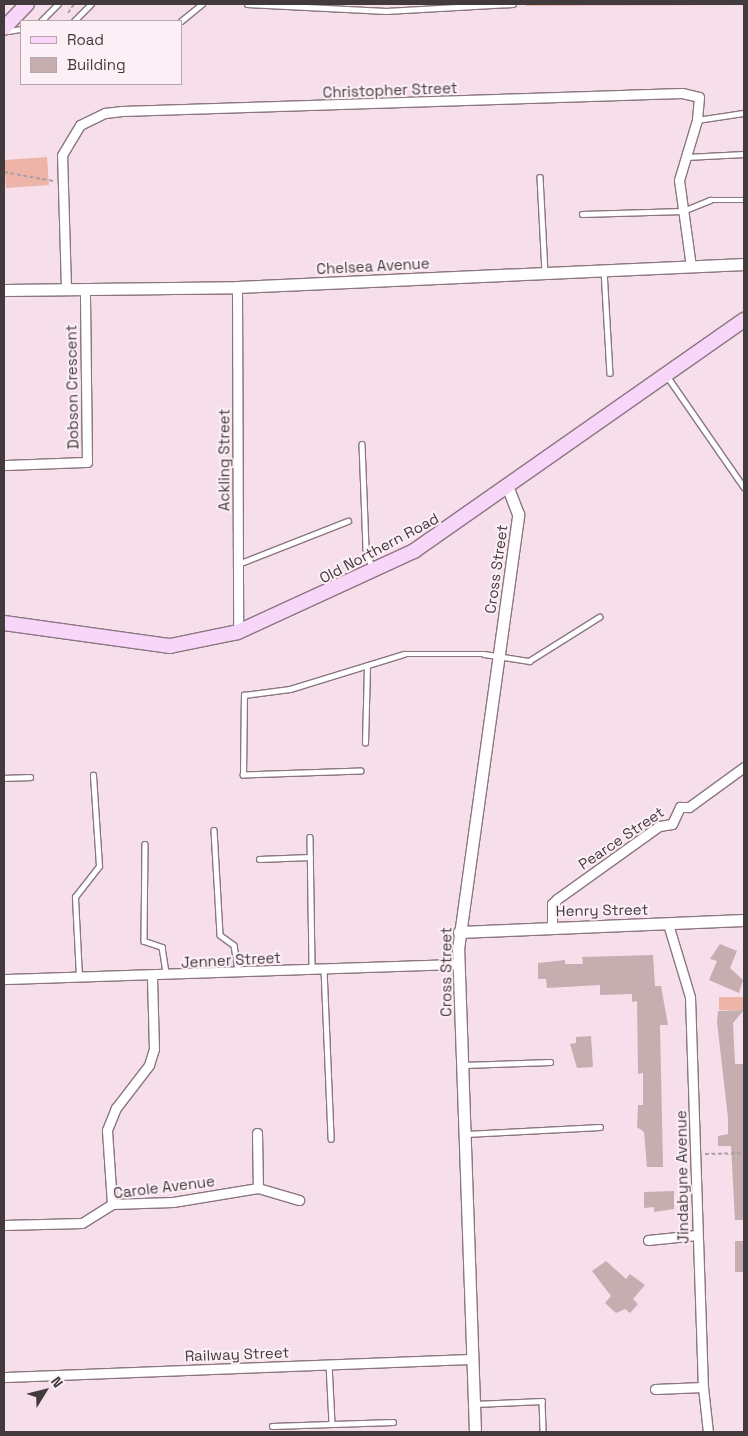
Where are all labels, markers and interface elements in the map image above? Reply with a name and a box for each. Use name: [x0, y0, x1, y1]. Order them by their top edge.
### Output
legend: [20, 20, 182, 85]
text: Road: [67, 30, 104, 49]
text: Building: [67, 55, 126, 74]
street label: Christopher Street: [322, 79, 458, 101]
street label: Chelsea Avenue: [316, 254, 430, 278]
street label: Dobson Crescent: [62, 325, 82, 449]
street label: Ackling Street: [215, 409, 233, 511]
street label: Old Northern Road: [316, 509, 442, 587]
street label: Cross Street: [481, 523, 511, 615]
street label: Pearce Street: [575, 803, 667, 873]
street label: Henry Street: [556, 900, 648, 920]
street label: Cross Street: [437, 927, 455, 1017]
street label: Jenner Street: [181, 948, 281, 972]
street label: Jindabyne Avenue: [672, 1110, 692, 1244]
street label: Carole Avenue: [112, 1172, 216, 1202]
street label: Railway Street: [184, 1343, 290, 1365]
north arrow: [20, 1366, 70, 1416]
text: N: [47, 1373, 67, 1391]

